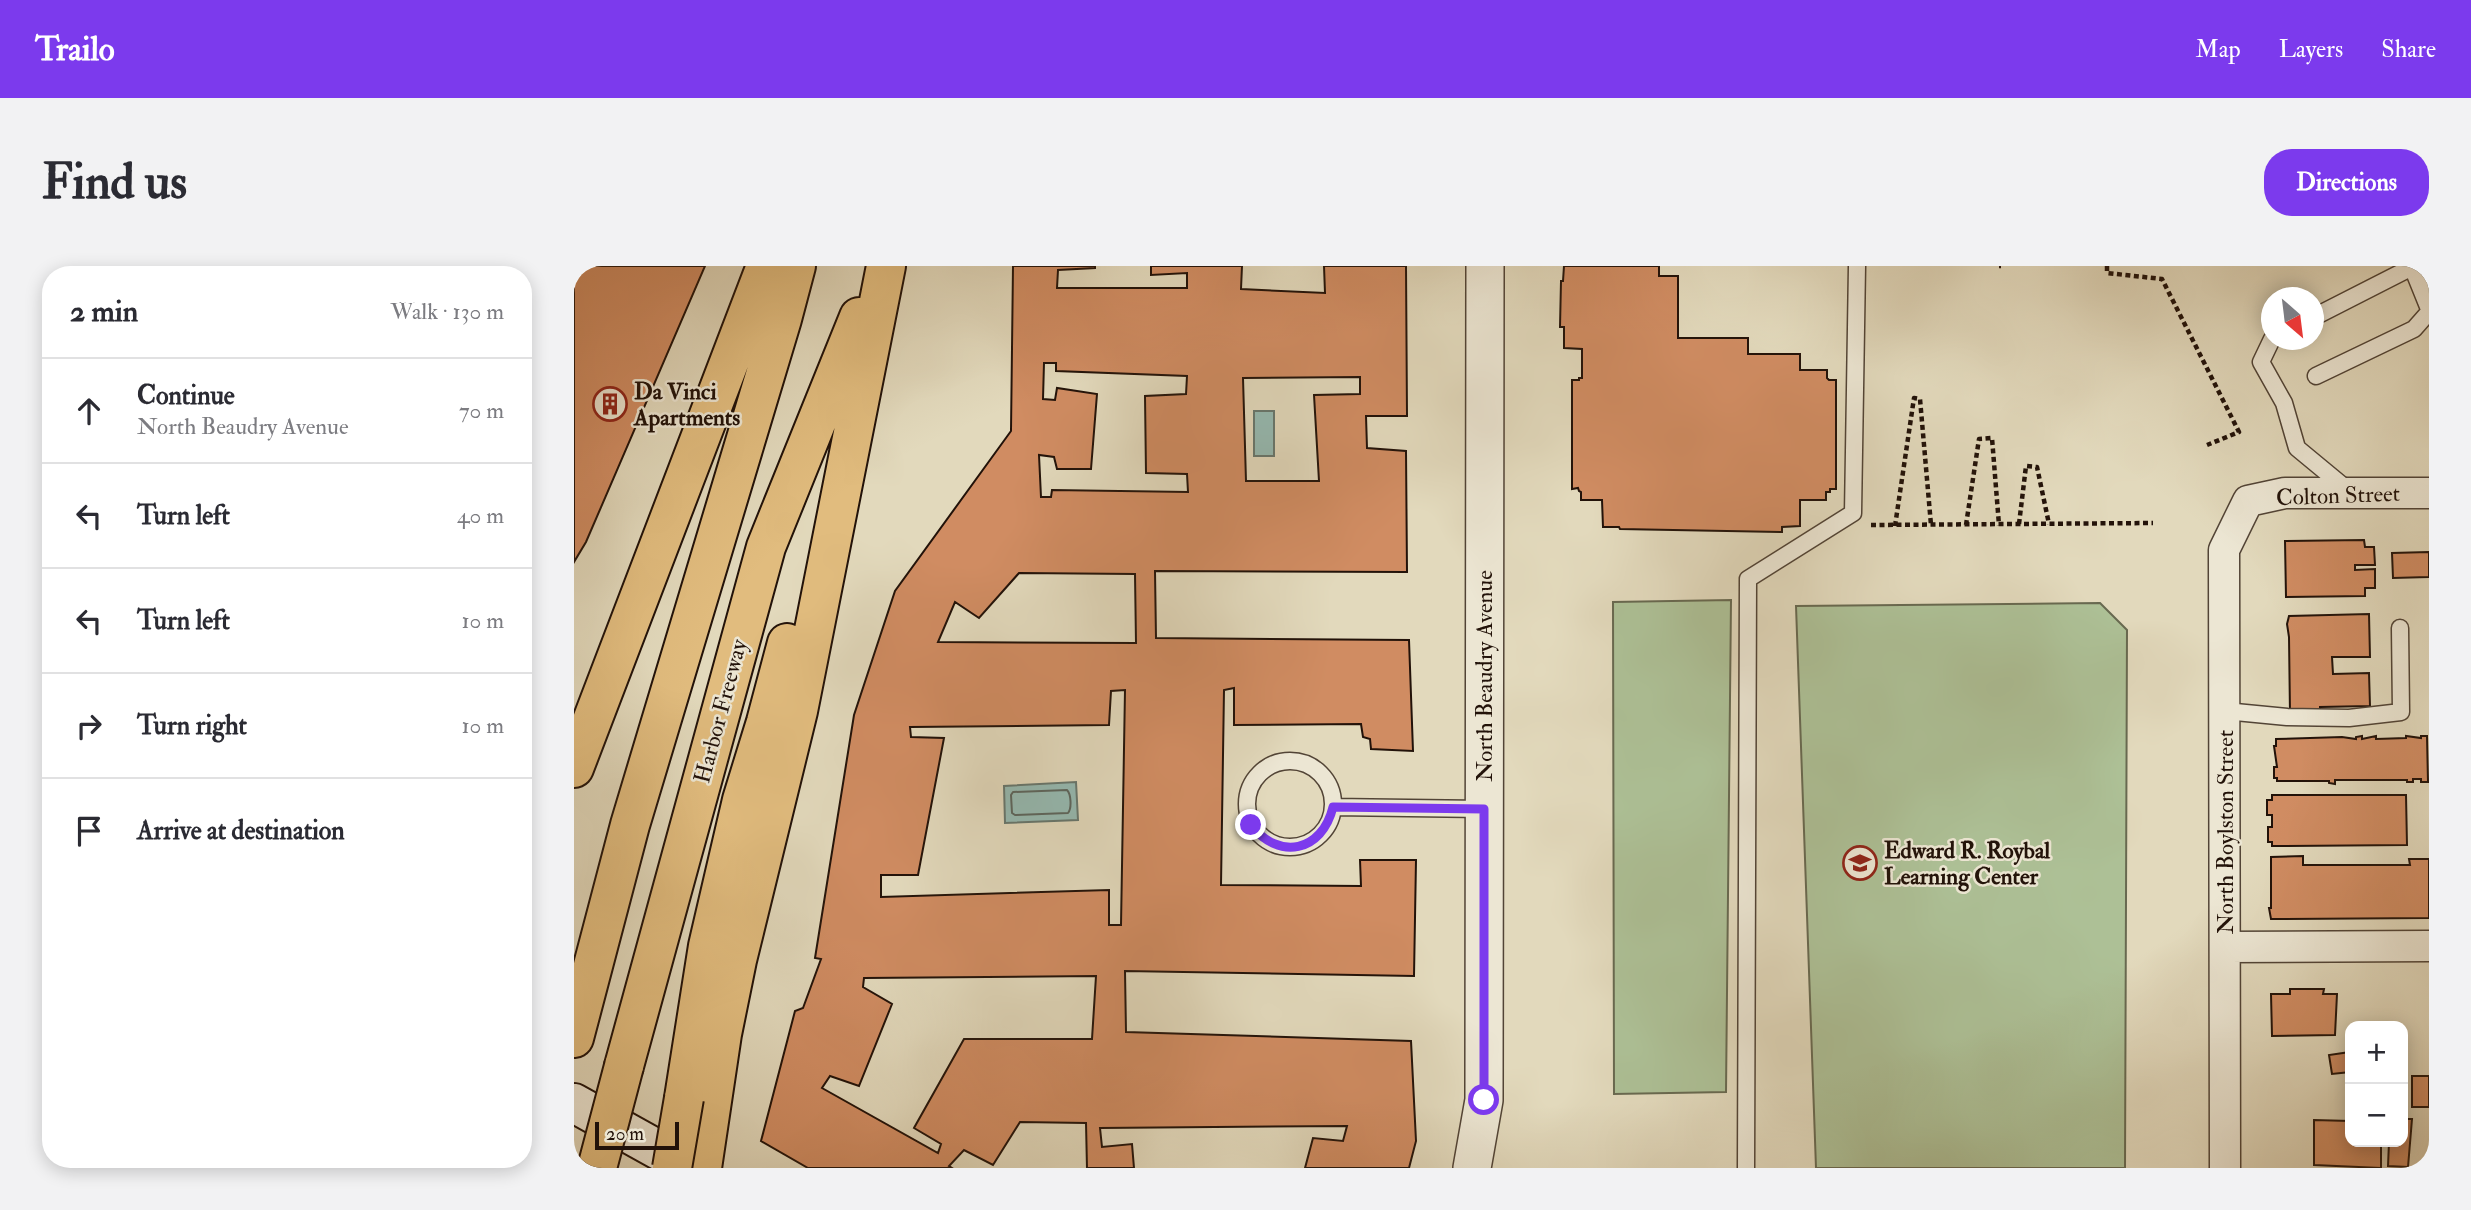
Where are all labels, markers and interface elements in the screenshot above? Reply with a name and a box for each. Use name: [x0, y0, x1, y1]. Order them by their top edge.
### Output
text: Trailo: [35, 29, 115, 70]
text: Map: [2196, 34, 2241, 65]
text: Layers: [2279, 34, 2343, 65]
text: Share: [2381, 34, 2436, 65]
button: Directions: [2264, 149, 2429, 216]
text: Find us: [42, 152, 187, 213]
north arrow: [2261, 287, 2324, 350]
text: 2 min: [70, 293, 138, 330]
text: Walk · 130 m: [391, 297, 504, 326]
place label: Da Vinci Apartments: [633, 377, 740, 433]
text: Continue: [137, 380, 235, 412]
building icon: Da Vinci Apartments: [591, 385, 629, 423]
icon: ahead: [70, 392, 108, 430]
text: 70 m: [459, 396, 504, 425]
text: North Beaudry Avenue: [137, 412, 349, 441]
street label: Colton Street: [2275, 479, 2401, 512]
icon: left: [70, 497, 108, 535]
text: Turn left: [137, 500, 230, 532]
text: 40 m: [457, 501, 504, 530]
street label: North Beaudry Avenue: [1470, 570, 1499, 782]
icon: left: [70, 602, 108, 640]
text: Turn left: [137, 605, 230, 637]
text: 10 m: [461, 606, 504, 635]
street label: Harbor Freeway: [687, 635, 754, 786]
icon: right: [70, 707, 108, 745]
text: Turn right: [137, 710, 247, 742]
text: 10 m: [461, 711, 504, 740]
street label: North Boylston Street: [2211, 730, 2240, 934]
route end: [1235, 809, 1266, 840]
icon: arrive: [70, 812, 108, 850]
text: Arrive at destination: [137, 815, 345, 847]
place label: Edward R. Roybal Learning Center: [1884, 836, 2051, 892]
school or university icon: Edward R. Roybal Learning Center: [1841, 844, 1879, 882]
map controls: [2345, 1021, 2408, 1147]
button: +: [2345, 1021, 2408, 1084]
route start: [1468, 1084, 1499, 1115]
button: −: [2345, 1084, 2408, 1147]
scale bar: [595, 1119, 679, 1151]
text: 20 m: [606, 1122, 644, 1146]

